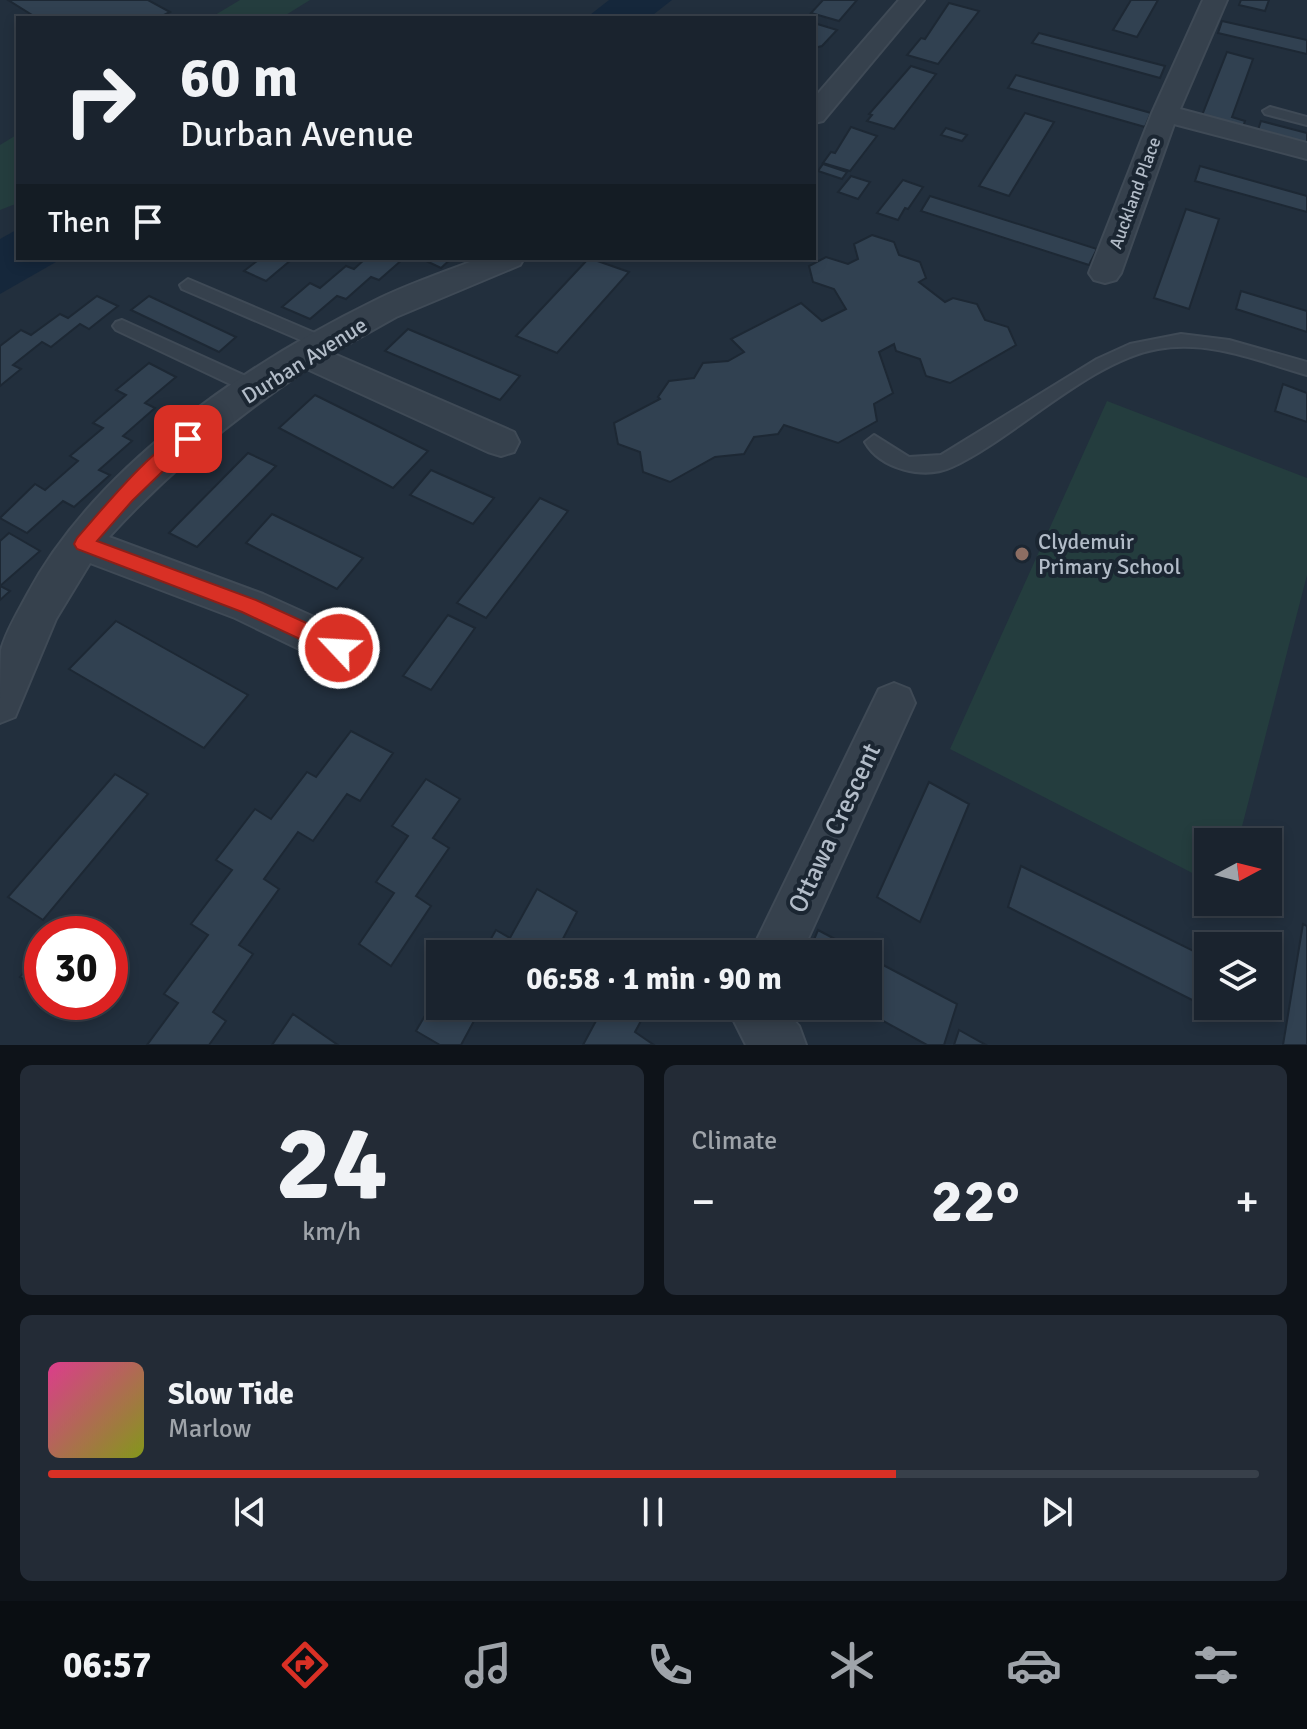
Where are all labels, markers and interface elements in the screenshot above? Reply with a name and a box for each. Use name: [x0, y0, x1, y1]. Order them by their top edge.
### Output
text: 60 m: [180, 43, 298, 112]
icon: right: [48, 48, 152, 152]
text: Durban Avenue: [180, 112, 414, 157]
street label: Auckland Place: [1105, 134, 1165, 252]
icon: arrive: [126, 200, 170, 244]
text: Then: [48, 204, 110, 241]
street label: Durban Avenue: [237, 311, 372, 410]
pin: [154, 405, 222, 473]
icon: arrive: [166, 417, 210, 461]
place label: Clydemuir Primary School: [1038, 528, 1181, 580]
marker: Clydemuir Primary School: [1013, 545, 1031, 563]
position arrow: [297, 606, 381, 690]
street label: Ottawa Crescent: [782, 739, 888, 918]
north arrow: [1194, 828, 1282, 916]
map controls: [1194, 828, 1282, 1020]
speed limit sign: 30: [24, 916, 128, 1020]
button: layers: [1194, 932, 1282, 1020]
text: 06:58 · 1 min · 90 m: [526, 961, 782, 998]
text: 24: [276, 1100, 388, 1228]
text: Climate: [692, 1125, 777, 1157]
text: 22°: [931, 1165, 1020, 1239]
text: −: [692, 1175, 715, 1229]
text: +: [1235, 1175, 1259, 1229]
text: km/h: [302, 1216, 361, 1248]
text: Slow Tide: [168, 1376, 294, 1413]
text: Marlow: [168, 1413, 251, 1445]
icon: previous: [228, 1490, 272, 1534]
icon: pause: [631, 1490, 675, 1534]
icon: next: [1035, 1490, 1079, 1534]
icon: directions: [277, 1637, 333, 1693]
icon: music: [460, 1637, 516, 1693]
icon: phone: [642, 1637, 698, 1693]
icon: climate: [824, 1637, 880, 1693]
icon: car: [1006, 1637, 1062, 1693]
icon: filters: [1188, 1637, 1244, 1693]
text: 06:57: [63, 1643, 151, 1688]

